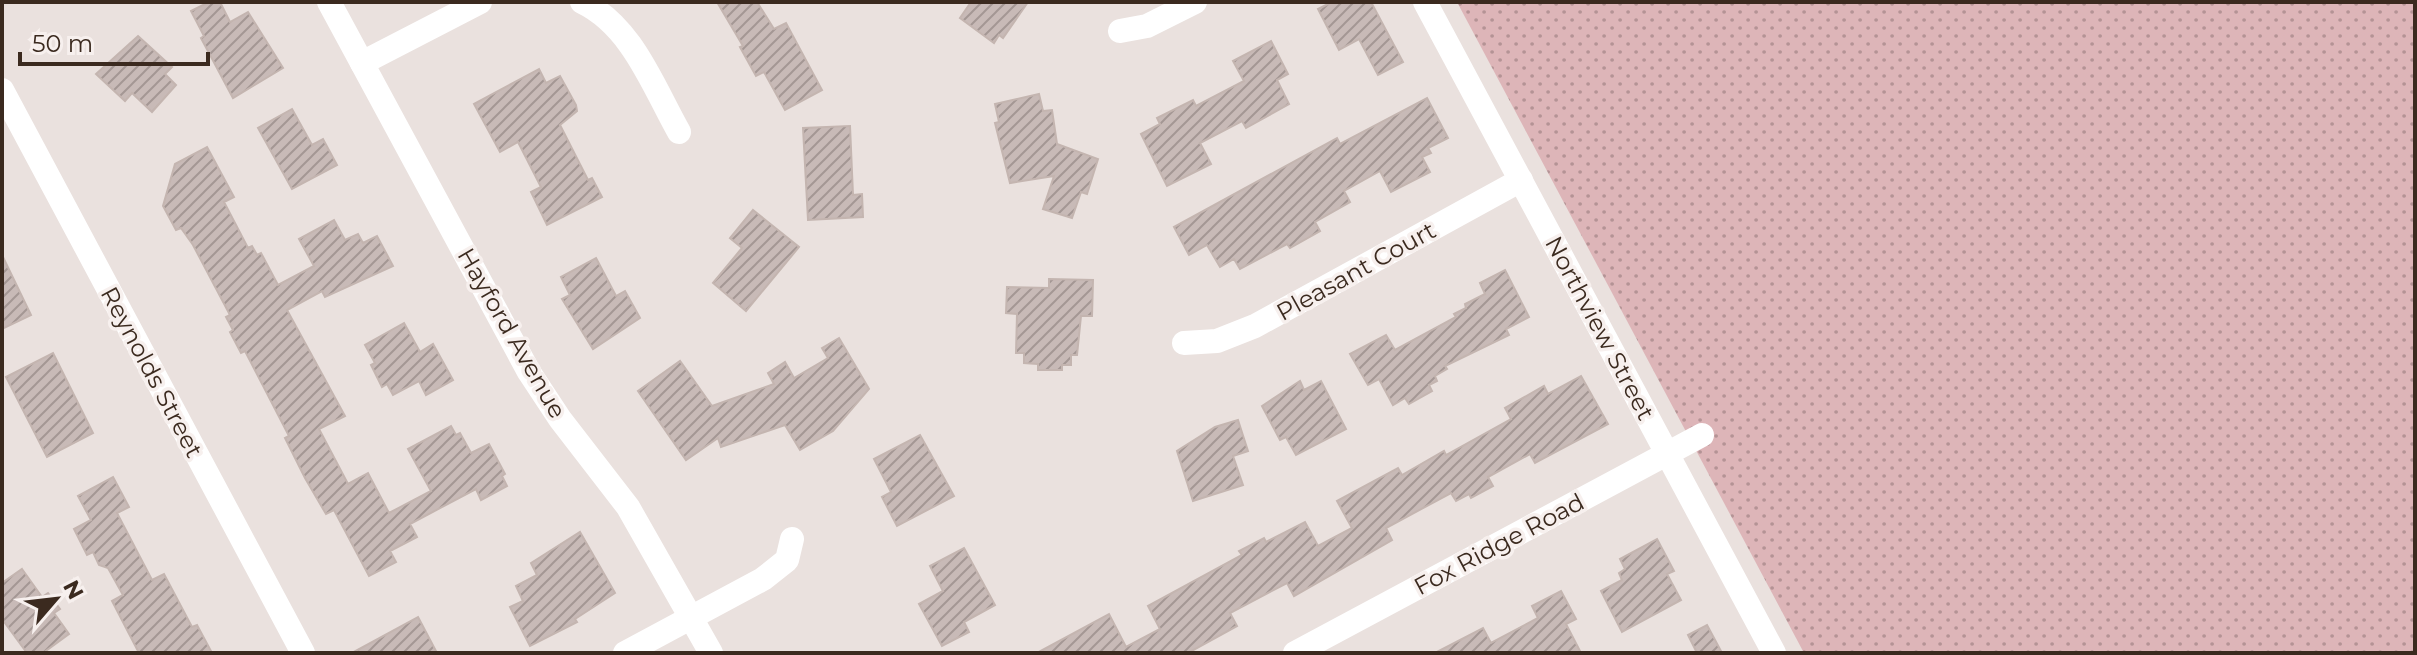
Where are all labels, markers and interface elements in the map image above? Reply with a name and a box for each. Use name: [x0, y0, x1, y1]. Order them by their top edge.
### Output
scale bar: [20, 16, 208, 66]
text: 50 m: [32, 29, 93, 58]
street label: Pleasant Court: [1271, 215, 1441, 327]
street label: Northview Street: [1539, 231, 1661, 425]
street label: Hayford Avenue: [452, 243, 572, 423]
street label: Reynolds Street: [95, 282, 209, 463]
street label: Fox Ridge Road: [1409, 487, 1589, 601]
north arrow: [16, 559, 96, 639]
text: N: [57, 576, 89, 604]

